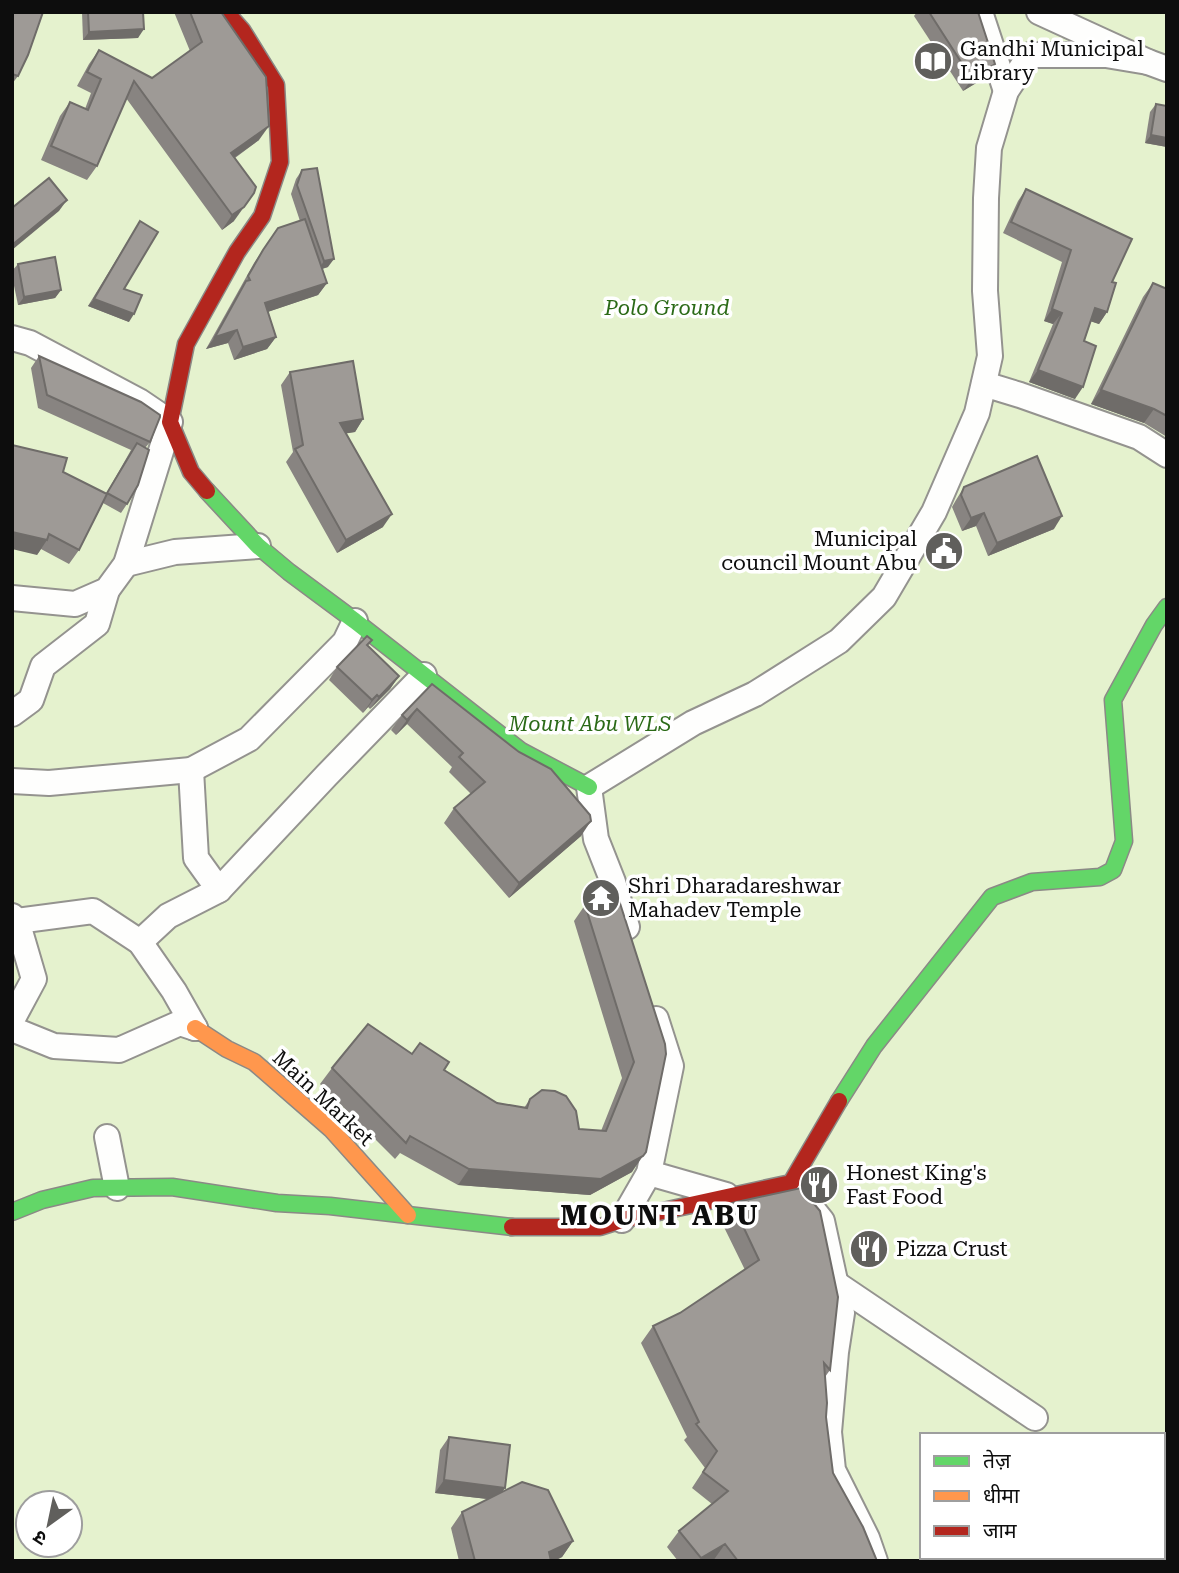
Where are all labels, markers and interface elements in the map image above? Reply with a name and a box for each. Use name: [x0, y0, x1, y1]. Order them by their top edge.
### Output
place label: Gandhi Municipal Library: [960, 37, 1144, 85]
library icon: Gandhi Municipal Library: [912, 40, 954, 82]
park label: Polo Ground: [603, 296, 730, 320]
place label: Municipal council Mount Abu: [721, 527, 918, 575]
public building icon: Municipal council Mount Abu: [923, 530, 965, 572]
park label: Mount Abu WLS: [508, 712, 671, 736]
place label: Shri Dharadareshwar Mahadev Temple: [628, 874, 842, 922]
temple icon: Shri Dharadareshwar Mahadev Temple: [580, 877, 622, 919]
street label: Main Market: [268, 1045, 378, 1151]
place label: Honest King's Fast Food: [846, 1161, 987, 1209]
restaurant icon: Honest King's Fast Food: [798, 1164, 840, 1206]
district label: MOUNT ABU: [560, 1199, 760, 1232]
restaurant icon: Pizza Crust: [848, 1228, 890, 1270]
place label: Pizza Crust: [896, 1237, 1008, 1261]
legend: [920, 1433, 1165, 1559]
text: तेज़: [983, 1449, 1011, 1473]
text: धीमा: [983, 1484, 1020, 1508]
north arrow: [14, 1489, 84, 1559]
text: जाम: [983, 1519, 1017, 1543]
text: उ: [28, 1525, 51, 1551]

